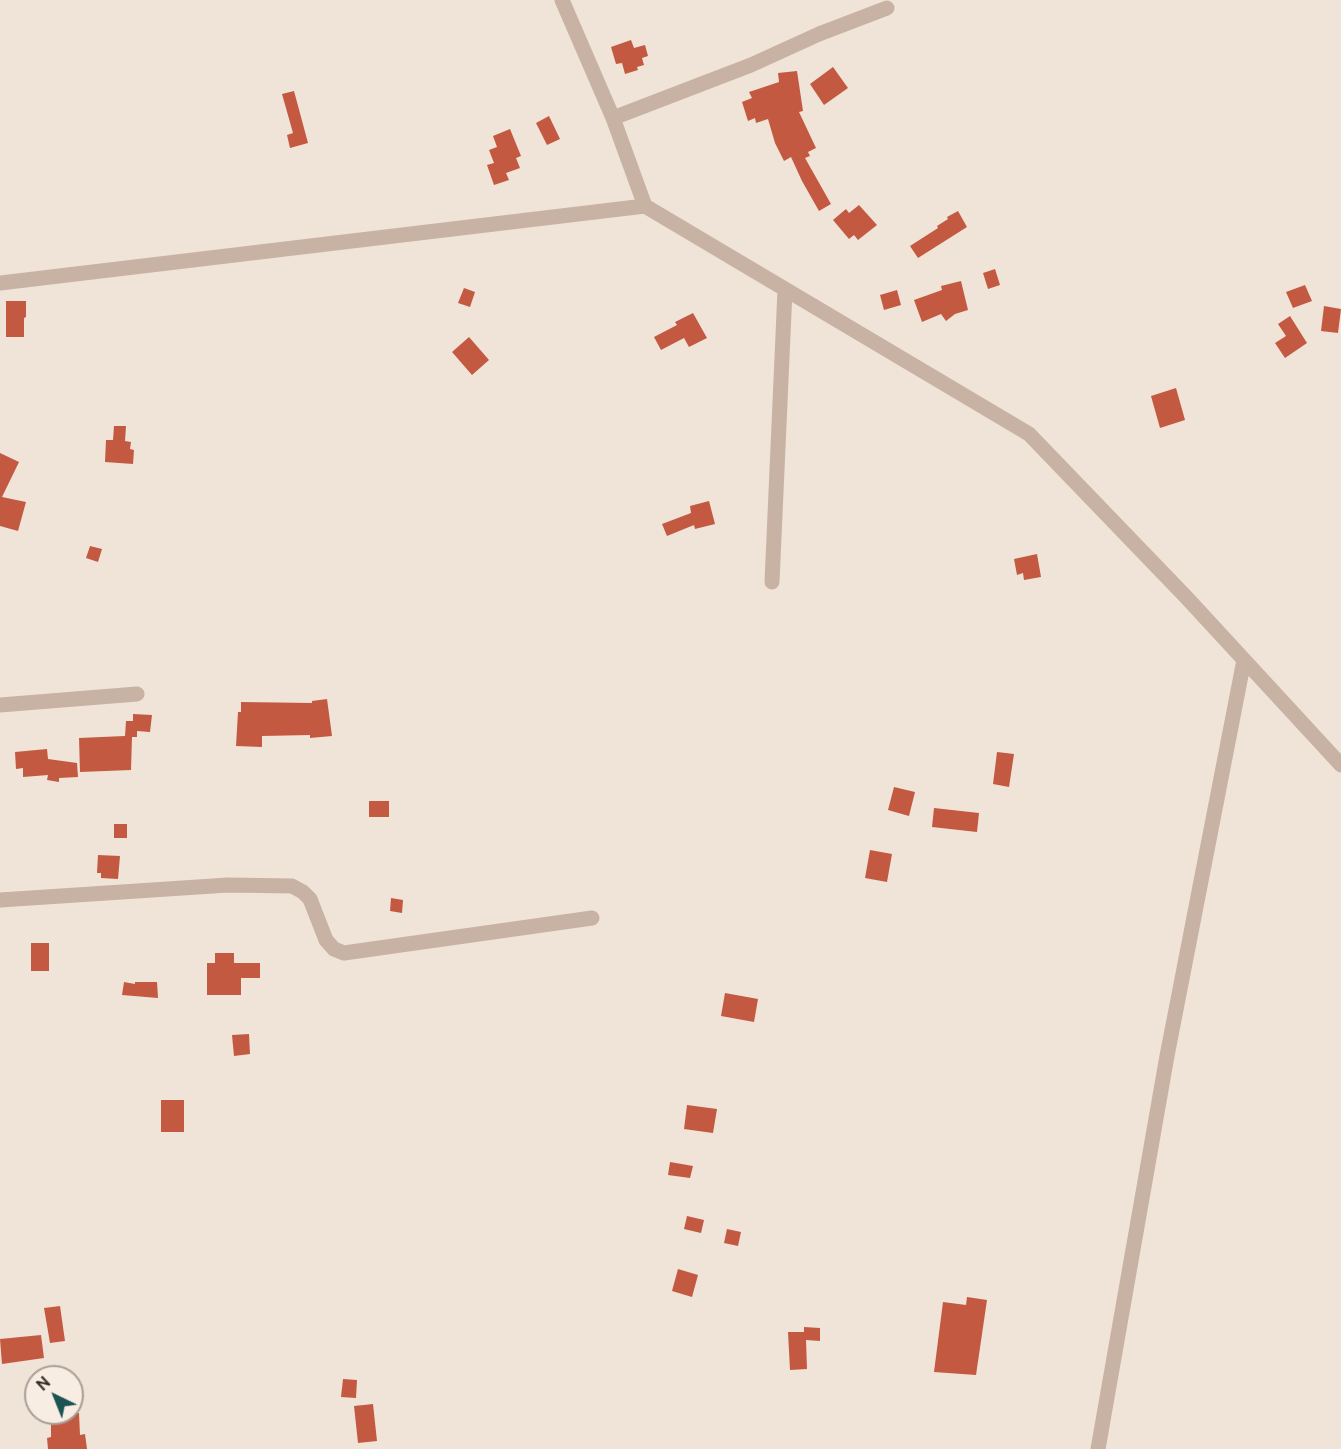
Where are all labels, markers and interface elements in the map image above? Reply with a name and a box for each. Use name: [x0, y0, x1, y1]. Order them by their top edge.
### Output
north arrow: [24, 1365, 84, 1425]
text: N: [33, 1373, 54, 1394]

